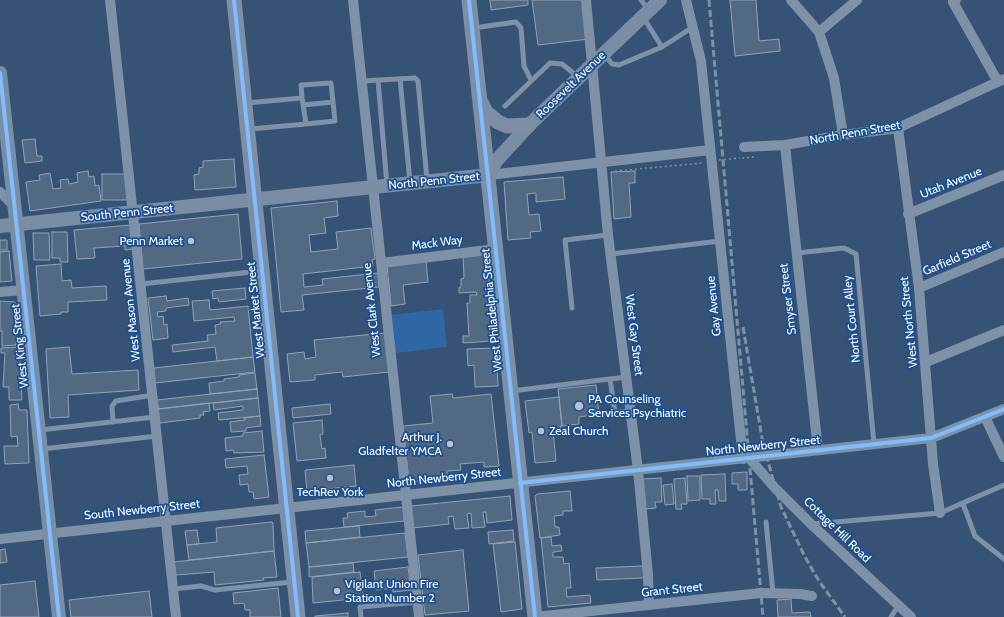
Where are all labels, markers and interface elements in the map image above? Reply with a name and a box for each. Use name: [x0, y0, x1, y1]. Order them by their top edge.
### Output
street label: Roosevelt Avenue: [533, 48, 609, 122]
street label: North Penn Street: [809, 118, 901, 148]
street label: Utah Avenue: [918, 164, 984, 202]
street label: North Penn Street: [388, 169, 480, 193]
street label: South Penn Street: [80, 201, 174, 225]
street label: Mack Way: [411, 233, 463, 253]
place label: Penn Market: [120, 234, 183, 248]
marker: Penn Market: [186, 236, 196, 246]
street label: Garfield Street: [920, 237, 994, 279]
street label: West Philadelphia Street: [478, 248, 506, 372]
street label: West Mason Avenue: [118, 258, 144, 362]
street label: West Market Street: [244, 261, 268, 359]
street label: West Clark Avenue: [360, 262, 384, 358]
street label: Smyser Street: [776, 263, 800, 335]
street label: Gay Avenue: [704, 275, 724, 337]
street label: North Court Alley: [840, 275, 864, 363]
street label: West North Street: [897, 276, 921, 368]
street label: West Gay Street: [622, 293, 646, 377]
street label: West King Street: [8, 303, 32, 389]
place label: PA Counseling Services Psychiatric: [588, 392, 686, 420]
marker: PA Counseling Services Psychiatric: [573, 400, 585, 412]
place label: Zeal Church: [549, 424, 608, 438]
marker: Zeal Church: [536, 426, 546, 436]
place label: Arthur J. Gladfelter YMCA: [358, 430, 442, 458]
street label: North Newberry Street: [705, 433, 821, 459]
marker: Arthur J. Gladfelter YMCA: [445, 439, 455, 449]
street label: North Newberry Street: [386, 465, 502, 491]
marker: TechRev York: [325, 473, 335, 483]
place label: TechRev York: [297, 485, 363, 499]
street label: Cottage Hill Road: [800, 494, 874, 566]
street label: South Newberry Street: [83, 497, 201, 523]
place label: Vigilant Union Fire Station Number 2: [345, 577, 438, 605]
street label: Grant Street: [641, 580, 703, 600]
marker: Vigilant Union Fire Station Number 2: [332, 586, 342, 596]

